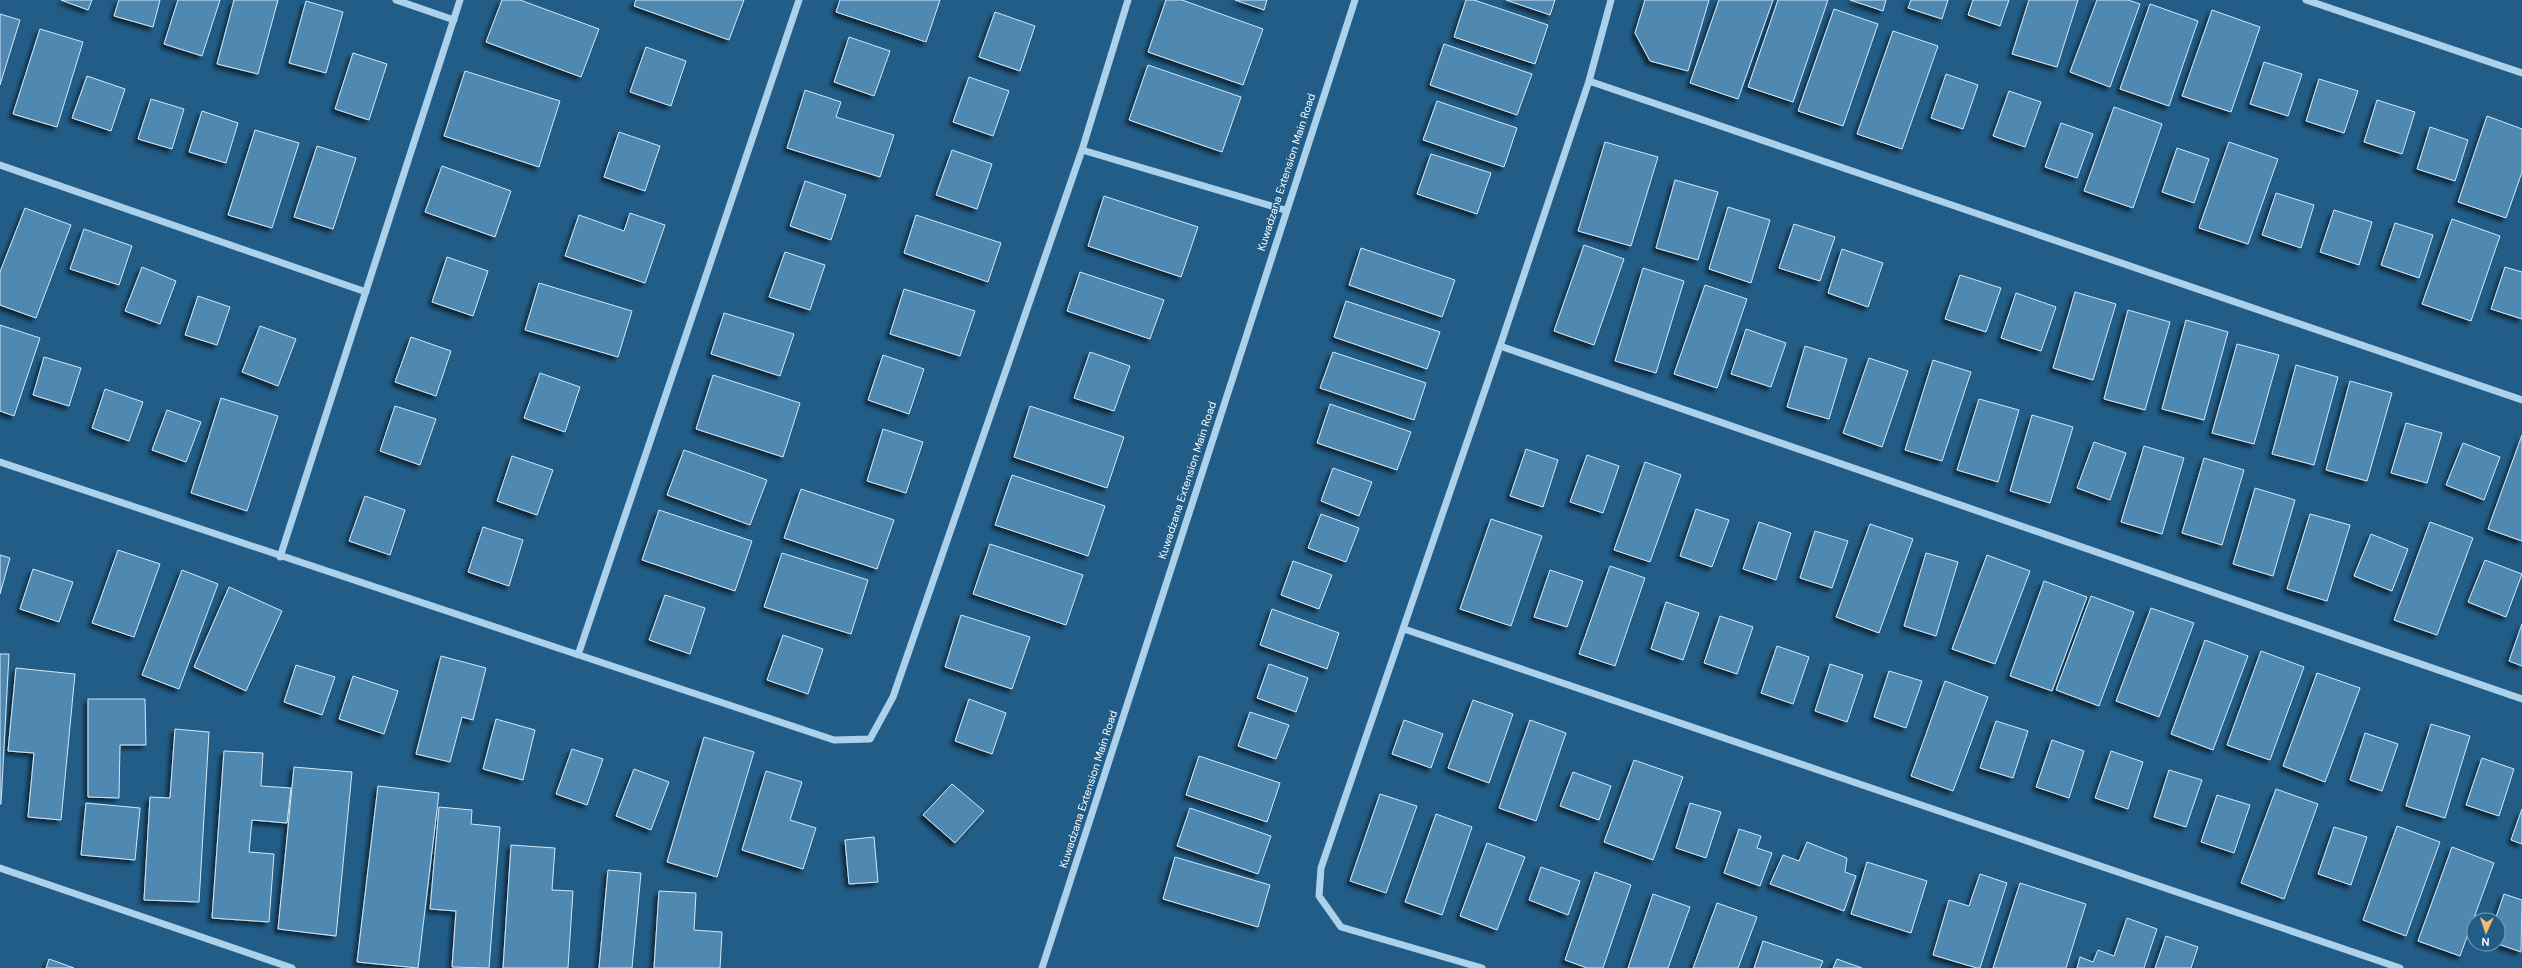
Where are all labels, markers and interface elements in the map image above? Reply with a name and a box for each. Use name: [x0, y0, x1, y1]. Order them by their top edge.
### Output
street label: Kuwadzana Extension Main Road: [1254, 91, 1318, 253]
street label: Kuwadzana Extension Main Road: [1155, 399, 1219, 561]
street label: Kuwadzana Extension Main Road: [1056, 708, 1120, 870]
north arrow: [2466, 912, 2506, 952]
text: N: [2481, 935, 2490, 949]

